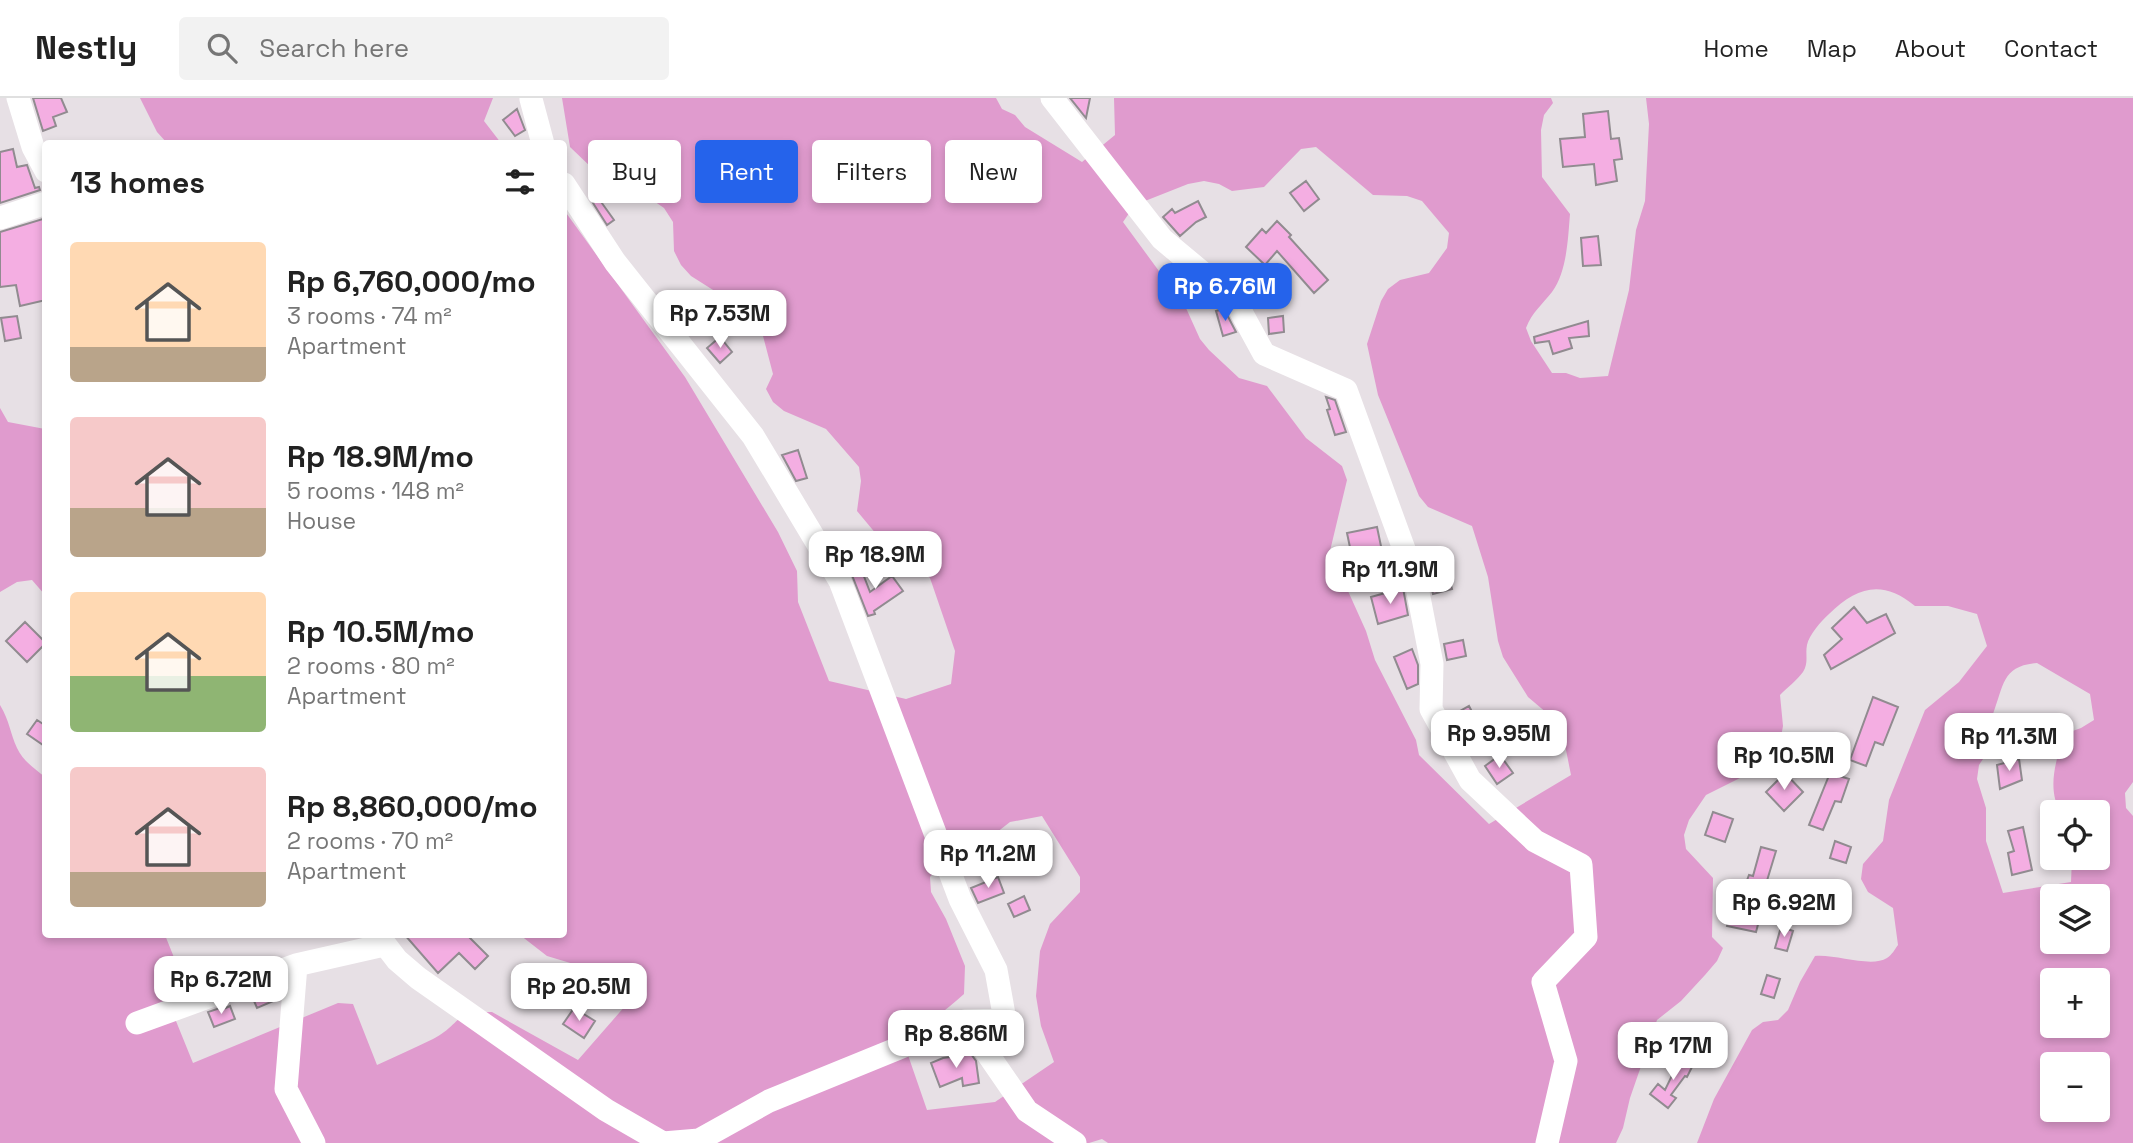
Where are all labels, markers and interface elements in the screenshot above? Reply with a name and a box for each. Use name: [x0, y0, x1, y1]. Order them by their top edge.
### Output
search box: [179, 17, 669, 80]
text: Nestly: [35, 27, 137, 69]
icon: search: [203, 29, 241, 67]
text: Search here: [259, 31, 409, 65]
text: Home: [1703, 33, 1769, 64]
text: Map: [1807, 33, 1857, 64]
text: About: [1895, 33, 1966, 64]
text: Contact: [2004, 33, 2098, 64]
chip: Buy: [588, 140, 681, 203]
chip: Rent: [695, 140, 798, 203]
chip: Filters: [812, 140, 931, 203]
chip: New: [945, 140, 1042, 203]
text: 13 homes: [70, 163, 205, 202]
icon: filters: [501, 163, 539, 201]
text: Rp 6,760,000/mo: [287, 262, 536, 301]
pin: Rp 6.76M: [1153, 264, 1297, 323]
icon: home: [126, 270, 210, 354]
text: Rp 6.76M: [1174, 271, 1276, 301]
pin: Rp 7.53M: [648, 290, 792, 350]
text: Rp 7.53M: [669, 298, 771, 328]
text: 3 rooms · 74 m²: [287, 301, 452, 331]
text: Apartment: [287, 331, 407, 361]
text: Rp 18.9M/mo: [287, 437, 474, 476]
icon: home: [126, 445, 210, 529]
text: 5 rooms · 148 m²: [287, 476, 464, 506]
text: House: [287, 506, 356, 536]
pin: Rp 18.9M: [803, 532, 947, 591]
text: Rp 18.9M: [825, 539, 925, 569]
pin: Rp 11.9M: [1318, 546, 1462, 606]
text: Rp 11.9M: [1341, 554, 1439, 584]
text: Rp 10.5M/mo: [287, 612, 474, 651]
icon: home: [126, 620, 210, 704]
text: 2 rooms · 80 m²: [287, 651, 455, 681]
text: Apartment: [287, 681, 407, 711]
pin: Rp 9.95M: [1427, 710, 1571, 770]
pin: Rp 11.3M: [1937, 714, 2081, 773]
text: Rp 9.95M: [1447, 718, 1551, 748]
text: Rp 11.3M: [1961, 721, 2057, 751]
pin: Rp 10.5M: [1712, 732, 1856, 792]
text: Rp 10.5M: [1733, 740, 1835, 770]
text: Rp 8,860,000/mo: [287, 787, 538, 826]
icon: home: [126, 795, 210, 879]
map controls: [2040, 800, 2110, 1122]
button: locate: [2040, 800, 2110, 870]
text: 2 rooms · 70 m²: [287, 826, 453, 856]
pin: Rp 11.2M: [916, 830, 1060, 890]
text: Rp 11.2M: [940, 838, 1036, 868]
text: Apartment: [287, 856, 407, 886]
pin: Rp 6.92M: [1712, 880, 1856, 939]
button: layers: [2040, 884, 2110, 954]
text: Rp 6.92M: [1732, 887, 1836, 917]
pin: Rp 6.72M: [149, 956, 293, 1016]
text: Rp 6.72M: [170, 964, 272, 994]
pin: Rp 20.5M: [507, 964, 651, 1023]
button: +: [2040, 968, 2110, 1038]
text: Rp 20.5M: [527, 971, 631, 1001]
pin: Rp 8.86M: [884, 1010, 1028, 1070]
text: Rp 8.86M: [904, 1018, 1008, 1048]
pin: Rp 17M: [1616, 1023, 1730, 1082]
text: Rp 17M: [1634, 1030, 1712, 1060]
button: −: [2040, 1052, 2110, 1122]

